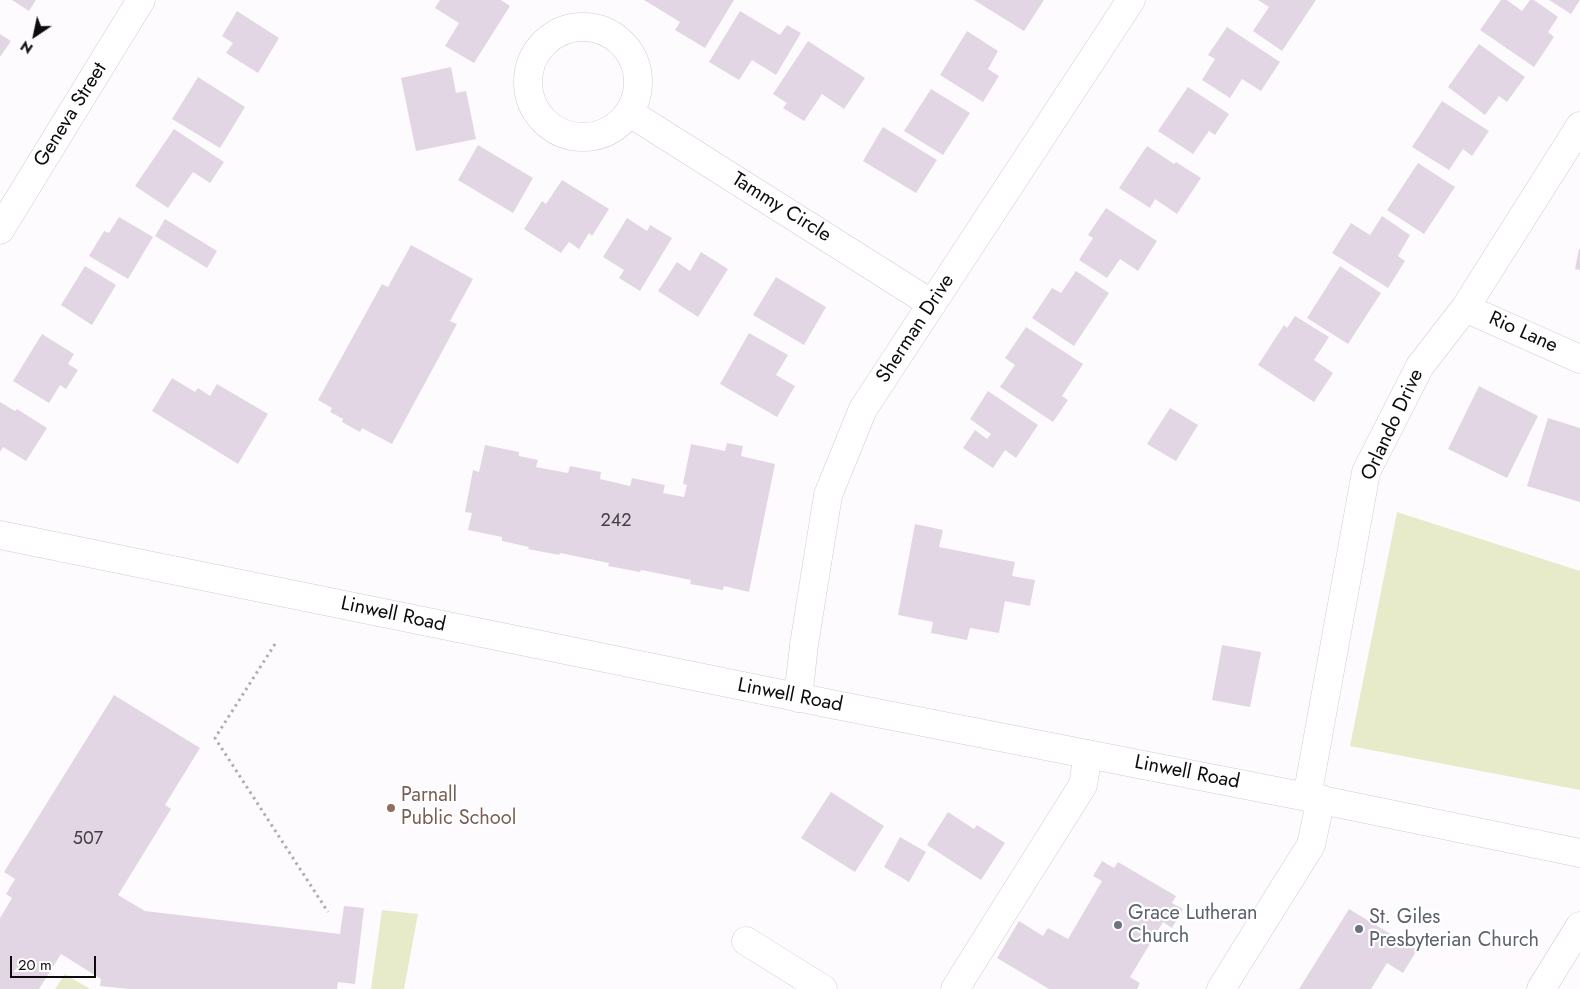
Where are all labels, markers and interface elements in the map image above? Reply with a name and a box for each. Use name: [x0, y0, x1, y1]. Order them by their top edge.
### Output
north arrow: [10, 10, 60, 60]
text: N: [16, 36, 37, 59]
street label: Geneva Street: [29, 58, 113, 172]
street label: Tammy Circle: [727, 168, 835, 248]
street label: Sherman Drive: [872, 270, 960, 388]
street label: Rio Lane: [1485, 307, 1561, 359]
street label: Orlando Drive: [1357, 365, 1429, 485]
house number: 242: [601, 511, 631, 533]
street label: Linwell Road: [338, 592, 448, 638]
street label: Linwell Road: [735, 674, 845, 718]
street label: Linwell Road: [1132, 751, 1242, 795]
place label: Parnall Public School: [401, 784, 516, 831]
marker: Parnall Public School: [385, 802, 397, 814]
house number: 507: [73, 829, 103, 851]
place label: Grace Lutheran Church: [1128, 902, 1258, 949]
place label: St. Giles Presbyterian Church: [1369, 906, 1539, 953]
marker: Grace Lutheran Church: [1112, 919, 1124, 931]
marker: St. Giles Presbyterian Church: [1353, 923, 1365, 935]
scale bar: [12, 946, 99, 978]
text: 20 m: [18, 954, 52, 976]

